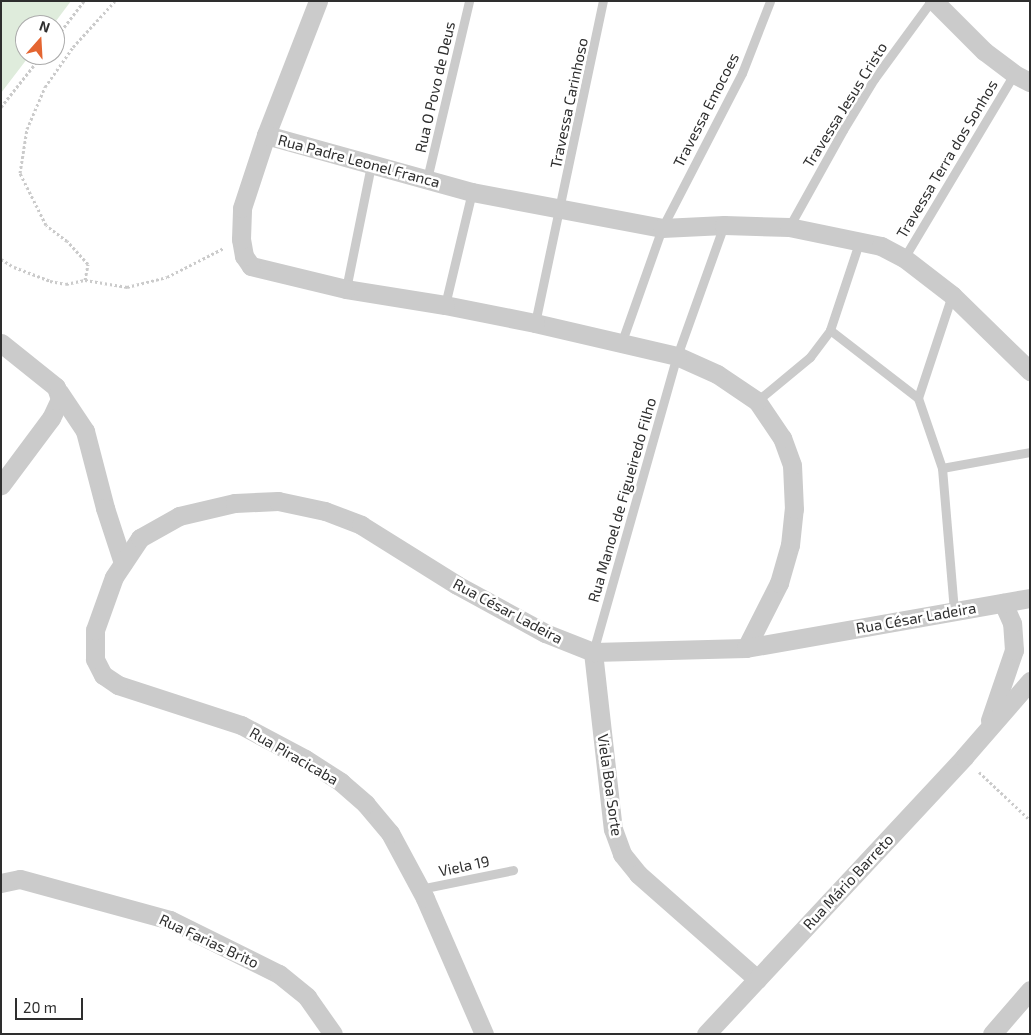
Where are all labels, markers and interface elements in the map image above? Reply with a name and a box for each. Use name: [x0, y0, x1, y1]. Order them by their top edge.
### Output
north arrow: [15, 15, 65, 65]
text: N: [37, 17, 52, 36]
street label: Rua O Povo de Deus: [411, 20, 459, 154]
street label: Travessa Carinhoso: [546, 36, 592, 170]
street label: Travessa Jesus Cristo: [799, 39, 891, 171]
street label: Travessa Emocoes: [669, 50, 743, 170]
street label: Travessa Terra dos Sonhos: [893, 77, 1001, 241]
street label: Rua Padre Leonel Franca: [276, 131, 442, 191]
street label: Rua Manoel de Figueiredo Filho: [584, 396, 660, 604]
street label: Rua César Ladeira: [450, 574, 566, 648]
street label: Rua César Ladeira: [854, 599, 978, 637]
street label: Rua Piracicaba: [246, 723, 342, 789]
street label: Viela Boa Sorte: [594, 733, 626, 837]
street label: Rua Mário Barreto: [799, 830, 897, 934]
street label: Viela 19: [437, 852, 491, 880]
street label: Rua Farias Brito: [156, 910, 262, 972]
scale bar: [18, 988, 85, 1020]
text: 20 m: [23, 998, 57, 1016]

